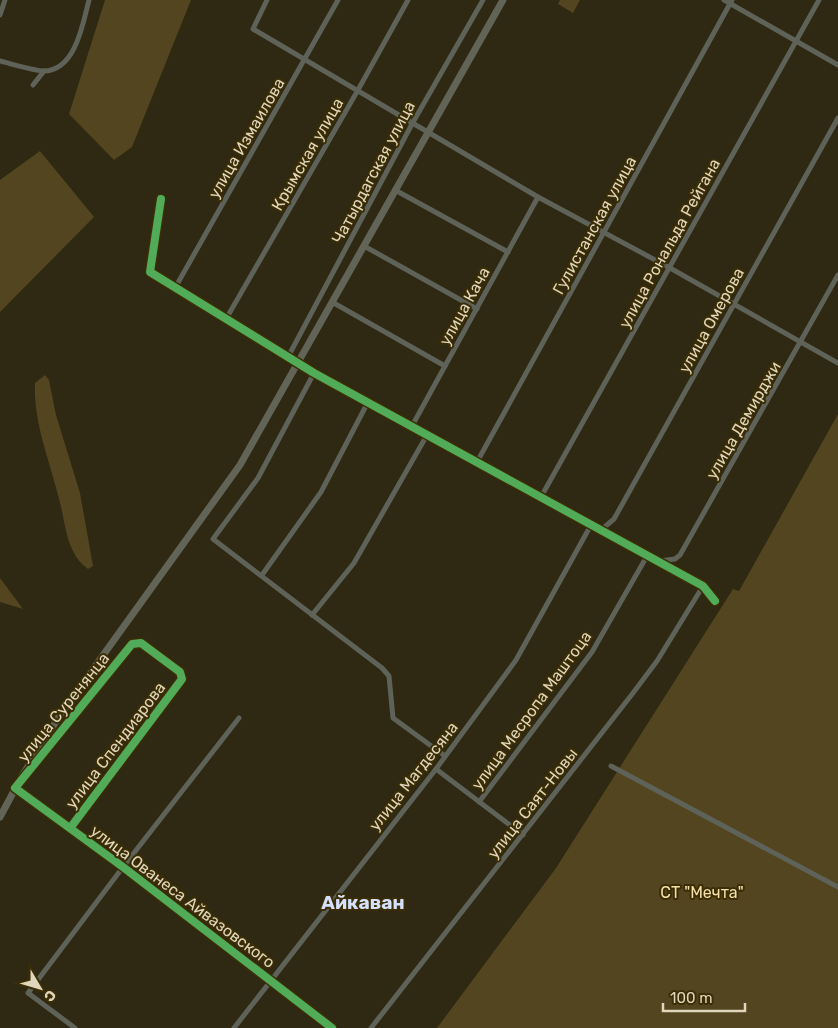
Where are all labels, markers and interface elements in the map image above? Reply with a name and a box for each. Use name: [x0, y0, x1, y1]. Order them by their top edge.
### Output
street label: улица Измаилова: [204, 75, 289, 202]
street label: Крымская улица: [267, 95, 347, 214]
street label: Чатырдагская улица: [328, 98, 419, 247]
street label: Гулистанская улица: [549, 153, 640, 298]
street label: улица Рональда Рейгана: [615, 155, 724, 331]
street label: улица Кача: [435, 264, 494, 349]
street label: улица Омерова: [675, 264, 748, 376]
street label: улица Демирджи: [702, 358, 785, 482]
street label: улица Месропа Маштоца: [467, 627, 595, 793]
street label: улица Суренянца: [14, 649, 113, 766]
street label: улица Спендиарова: [62, 678, 169, 812]
street label: улица Магдесяна: [365, 718, 462, 835]
street label: улица Саят-Новы: [483, 744, 581, 862]
street label: улица Ованеса Айвазовского: [87, 821, 278, 972]
park label: СТ "Мечта": [660, 883, 744, 902]
district label: Айкаван: [321, 891, 405, 914]
north arrow: [15, 963, 65, 1013]
scale bar: [663, 980, 746, 1012]
text: С: [40, 987, 60, 1005]
text: 100 m: [670, 989, 712, 1007]

